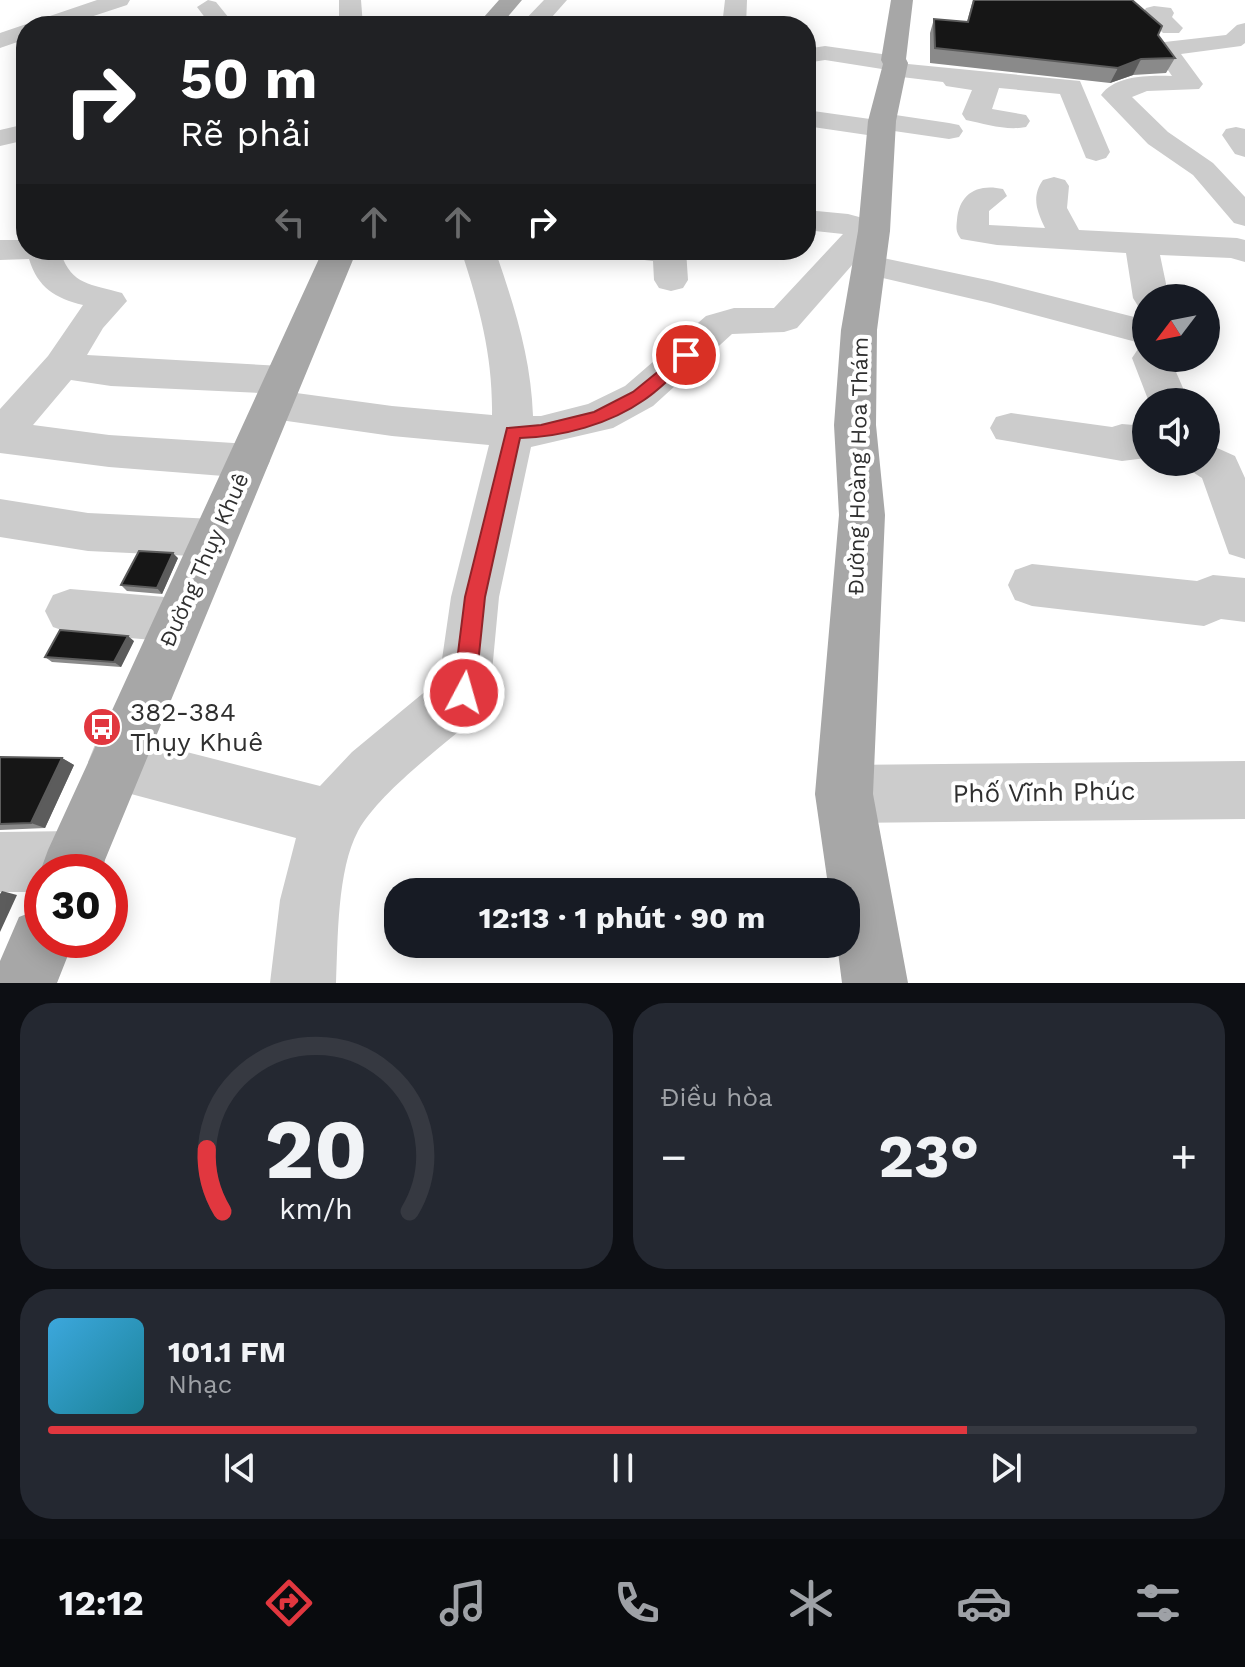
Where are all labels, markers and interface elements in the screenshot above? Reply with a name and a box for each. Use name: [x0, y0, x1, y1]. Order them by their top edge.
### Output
text: 50 m: [180, 46, 317, 112]
icon: right: [48, 48, 152, 152]
text: Rẽ phải: [180, 113, 311, 155]
icon: left: [268, 200, 312, 244]
icon: ahead: [352, 200, 396, 244]
icon: ahead: [436, 200, 480, 244]
icon: right: [520, 200, 564, 244]
north arrow: [1132, 284, 1220, 372]
map controls: [1132, 284, 1220, 476]
pin: [652, 321, 720, 389]
icon: arrive: [664, 333, 708, 377]
street label: Đường Hoàng Hoa Thám: [843, 337, 873, 595]
button: sound: [1132, 388, 1220, 476]
street label: Đường Thụy Khuê: [154, 469, 254, 651]
position arrow: [422, 651, 506, 735]
place label: 382-384 Thụy Khuê: [130, 697, 263, 757]
bus stop icon: 382-384 Thụy Khuê: [81, 706, 123, 748]
street label: Phố Vĩnh Phúc: [952, 775, 1136, 809]
speed limit sign: 30: [24, 854, 128, 958]
text: 12:13 · 1 phút · 90 m: [479, 900, 765, 935]
text: Điều hòa: [661, 1082, 773, 1112]
text: 20: [265, 1101, 368, 1198]
text: 23°: [878, 1121, 979, 1192]
text: −: [661, 1131, 687, 1183]
text: +: [1170, 1131, 1197, 1183]
text: km/h: [279, 1192, 353, 1226]
text: 101.1 FM: [168, 1334, 286, 1369]
text: Nhạc: [168, 1369, 232, 1399]
icon: previous: [218, 1446, 262, 1490]
icon: pause: [601, 1446, 645, 1490]
icon: next: [984, 1446, 1028, 1490]
icon: directions: [261, 1575, 317, 1631]
icon: music: [435, 1575, 491, 1631]
icon: phone: [609, 1575, 665, 1631]
icon: climate: [783, 1575, 839, 1631]
icon: car: [956, 1575, 1012, 1631]
icon: filters: [1130, 1575, 1186, 1631]
text: 12:12: [59, 1582, 144, 1624]

